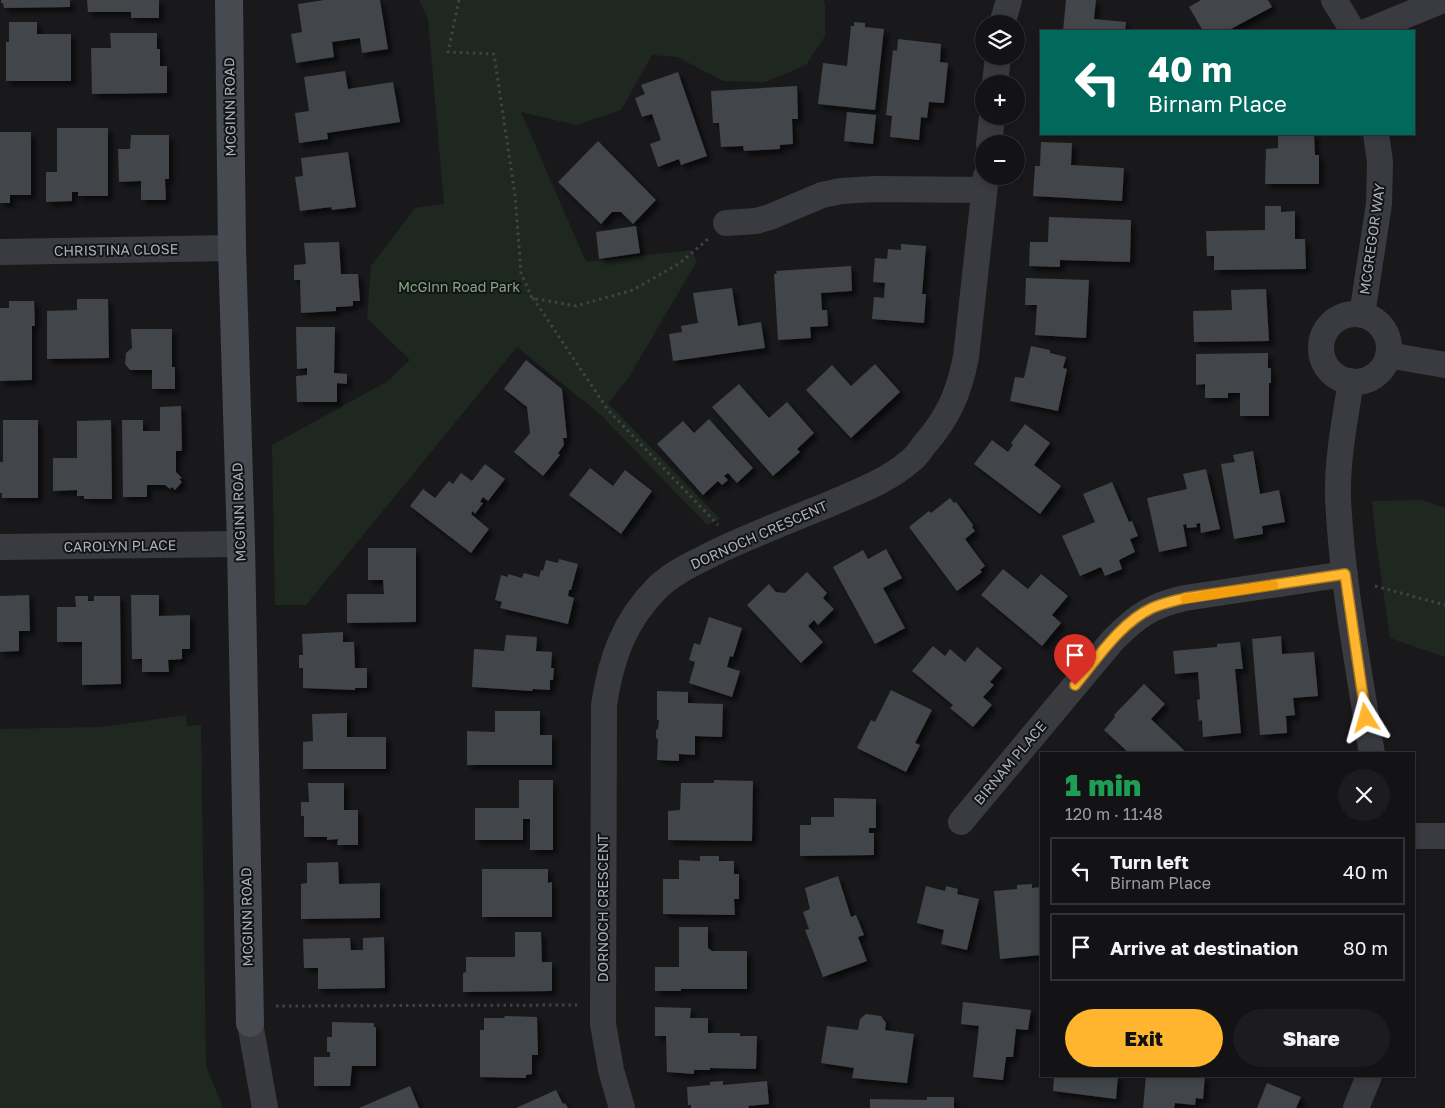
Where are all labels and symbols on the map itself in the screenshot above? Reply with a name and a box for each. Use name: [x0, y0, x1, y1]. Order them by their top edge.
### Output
street label: MCGINN ROAD: [220, 57, 239, 157]
street label: MCGREGOR WAY: [1355, 182, 1388, 296]
street label: CHRISTINA CLOSE: [54, 240, 178, 259]
park label: McGinn Road Park: [398, 278, 520, 295]
street label: MCGINN ROAD: [228, 462, 249, 562]
street label: DORNOCH CRESCENT: [688, 496, 830, 572]
street label: CAROLYN PLACE: [64, 536, 176, 555]
pin: [1054, 634, 1096, 685]
position arrow: [1339, 691, 1391, 743]
street label: BIRNAM PLACE: [970, 718, 1049, 808]
street label: DORNOCH CRESCENT: [594, 834, 611, 982]
street label: MCGINN ROAD: [237, 867, 256, 967]

